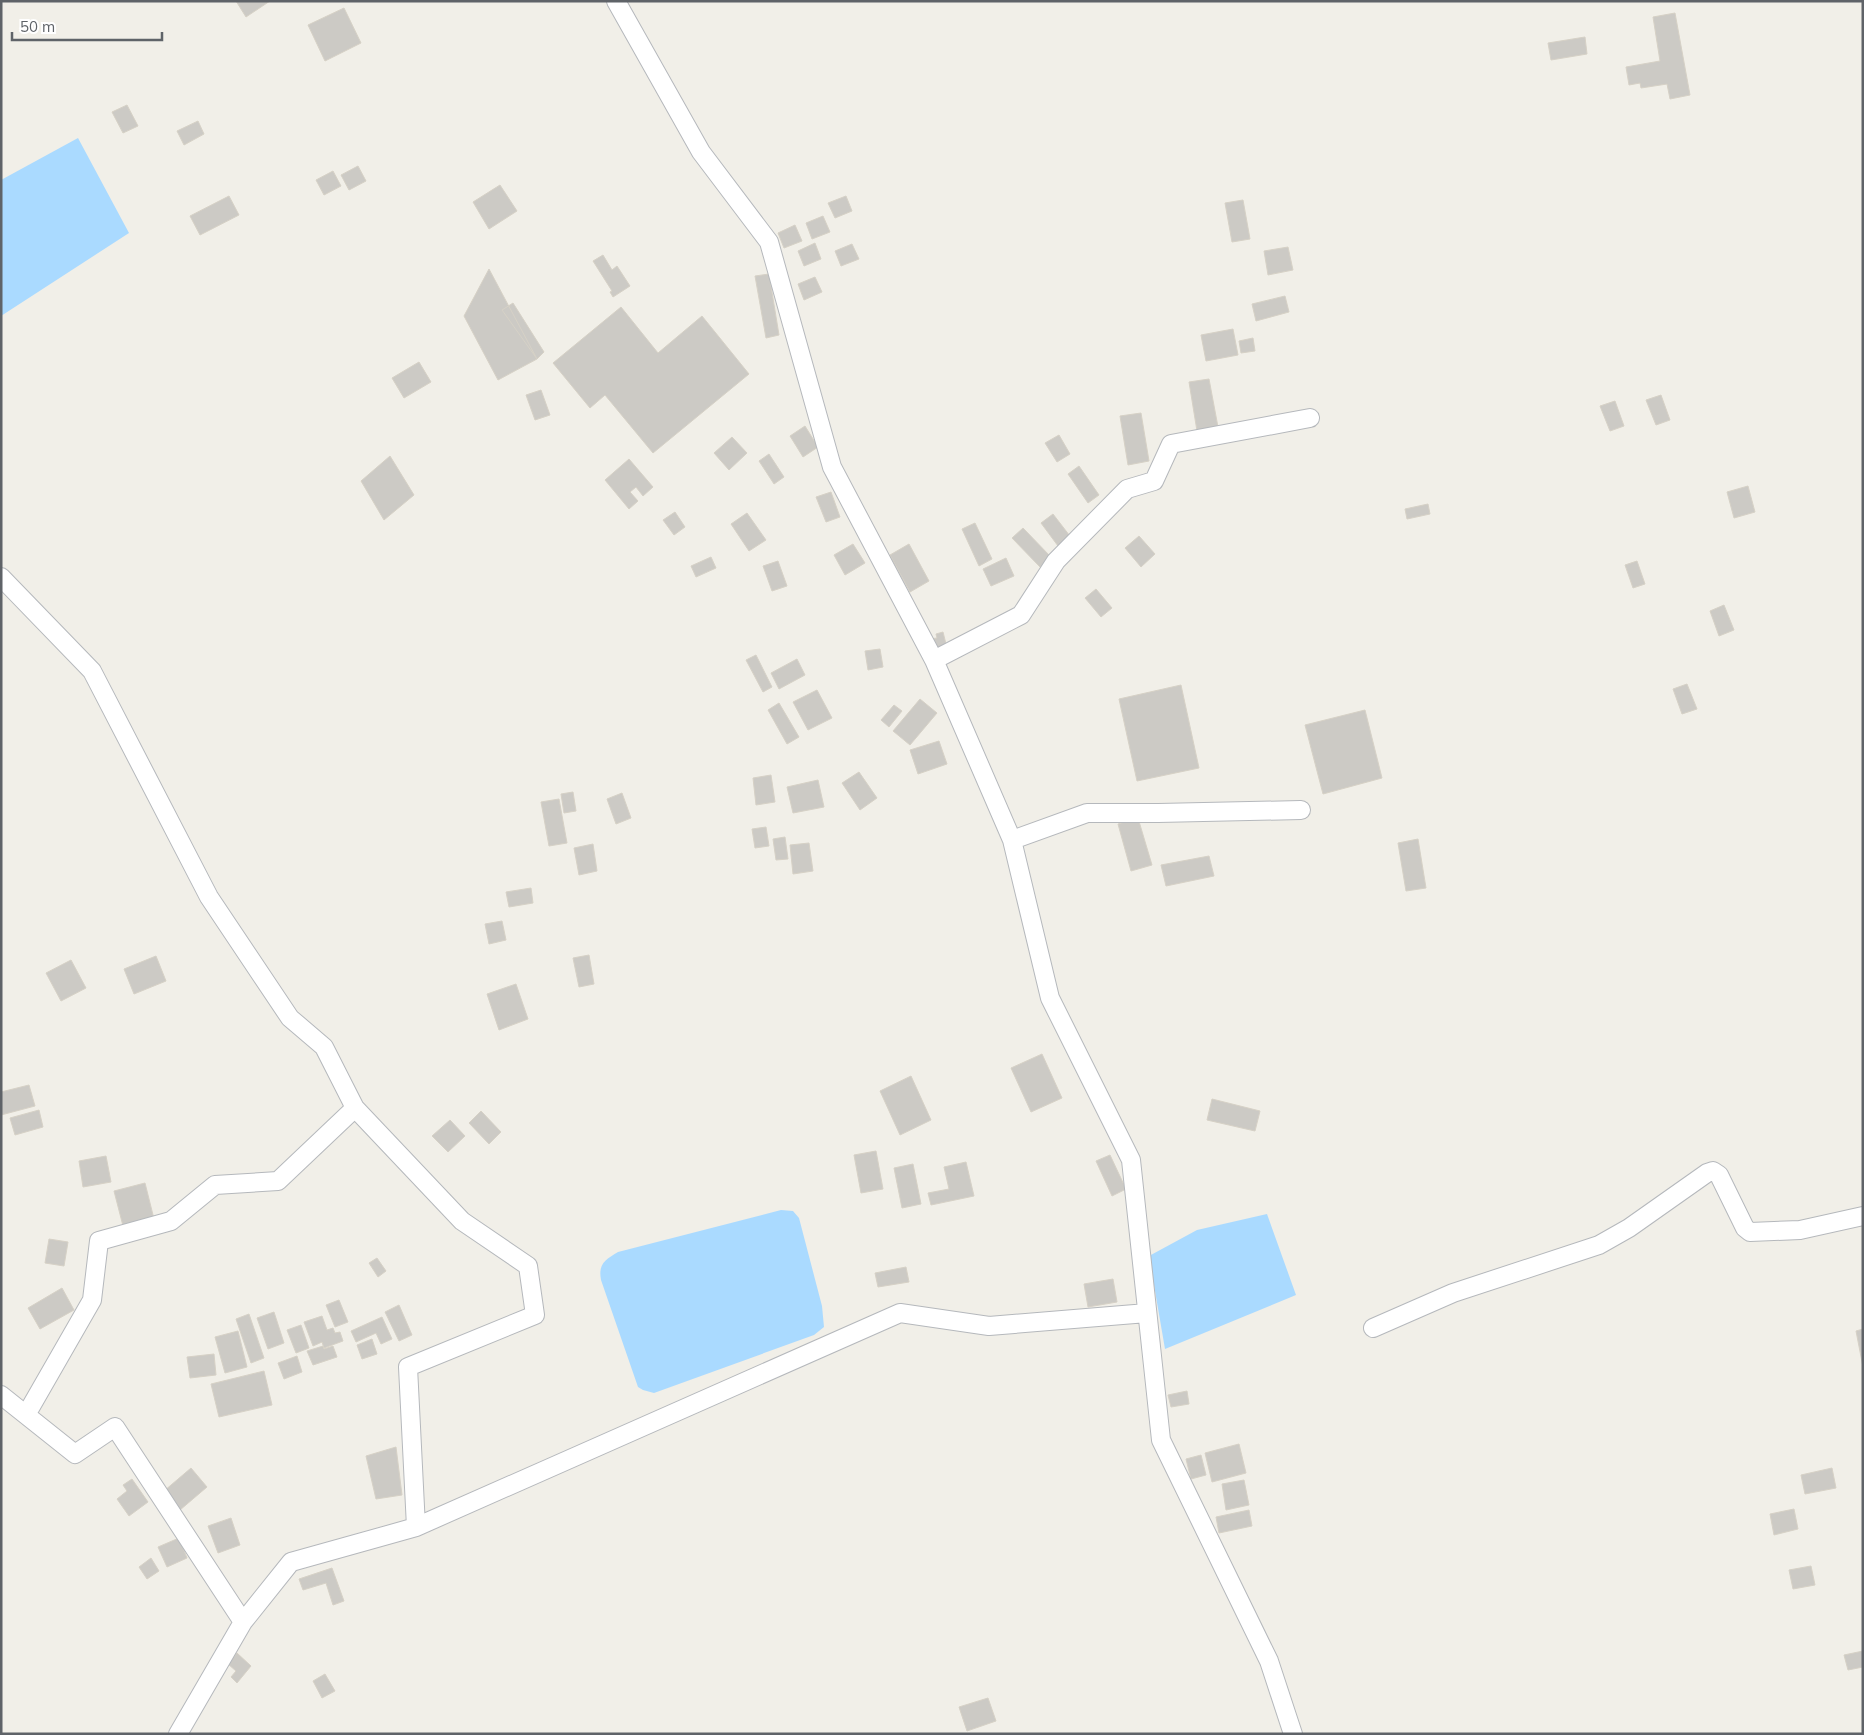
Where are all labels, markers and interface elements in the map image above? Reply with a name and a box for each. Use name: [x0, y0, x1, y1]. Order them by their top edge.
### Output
scale bar: [12, 10, 162, 42]
text: 50 m: [20, 17, 55, 36]

